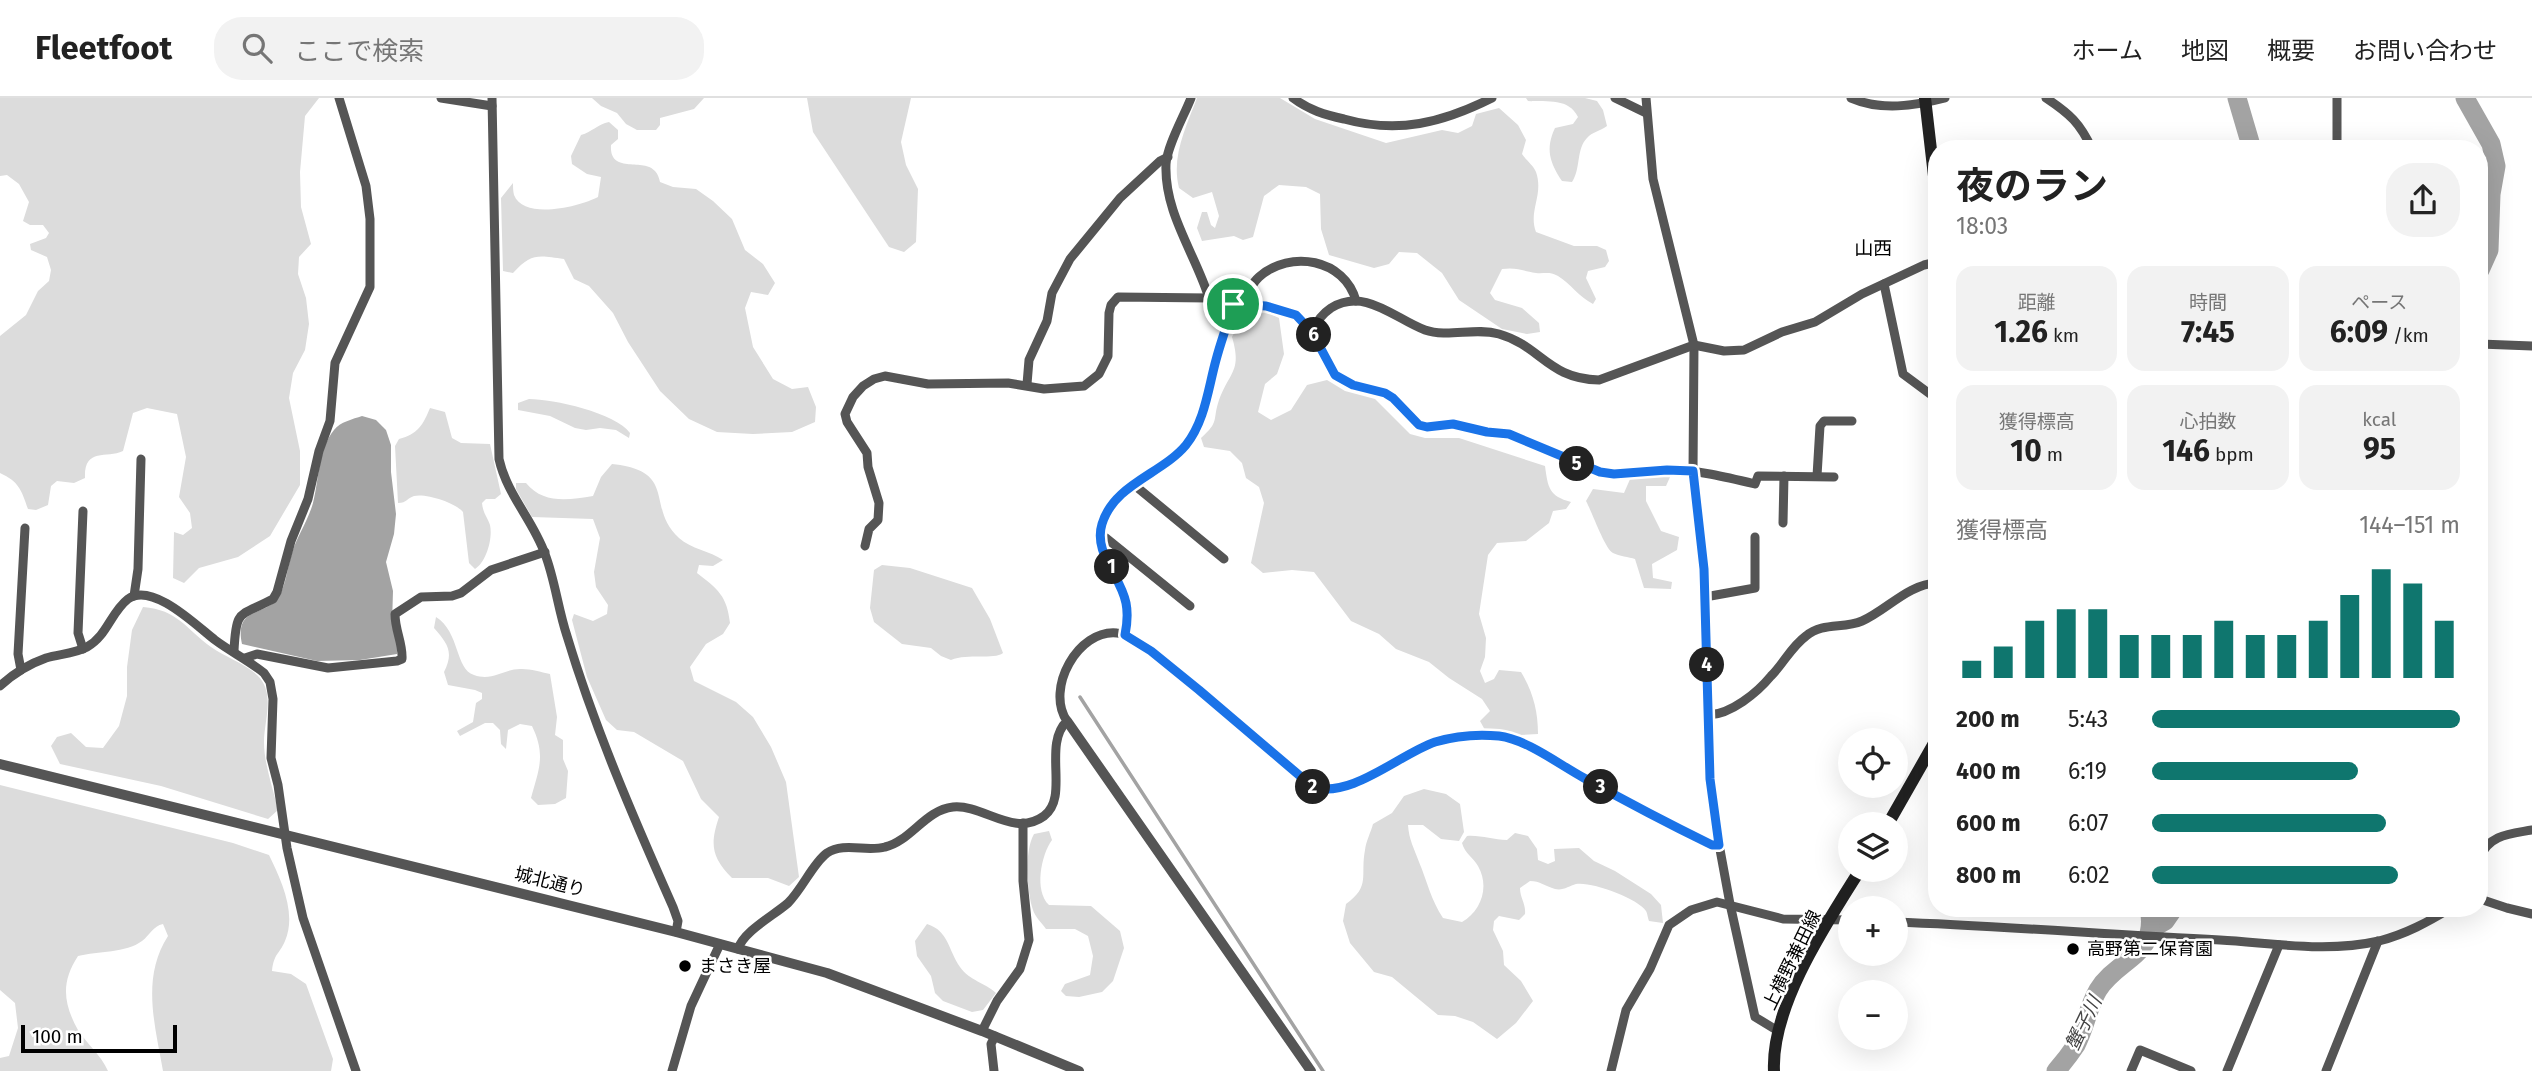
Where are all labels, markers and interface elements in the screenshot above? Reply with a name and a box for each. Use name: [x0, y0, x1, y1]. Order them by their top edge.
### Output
search box: [214, 17, 704, 80]
text: Fleetfoot: [35, 28, 172, 68]
icon: search: [238, 29, 276, 67]
text: ここで検索: [294, 36, 424, 67]
text: ホーム: [2072, 37, 2143, 65]
text: 地図: [2181, 37, 2229, 65]
text: 概要: [2267, 37, 2315, 65]
text: お問い合わせ: [2353, 37, 2497, 65]
text: 夜のラン: [1956, 163, 2108, 209]
button: share: [2386, 163, 2460, 237]
text: 18:03: [1956, 212, 2008, 240]
district label: 山西: [1854, 237, 1892, 260]
pin: [1203, 274, 1263, 334]
icon: arrive: [1214, 285, 1252, 323]
text: 距離: [2018, 291, 2056, 314]
text: 時間: [2189, 291, 2227, 314]
text: ペース: [2351, 291, 2407, 314]
text: 1.26: [1994, 314, 2048, 350]
text: 7:45: [2181, 314, 2235, 350]
text: 6:09: [2330, 314, 2388, 350]
pin: 6: [1296, 317, 1332, 352]
text: 6: [1308, 323, 1319, 346]
text: km: [2048, 324, 2079, 347]
text: /km: [2388, 324, 2429, 347]
text: kcal: [2362, 408, 2396, 431]
text: 獲得標高: [1999, 410, 2075, 433]
text: 心拍数: [2179, 410, 2237, 433]
text: 95: [2363, 431, 2396, 467]
text: 10: [2010, 433, 2042, 469]
text: 146: [2162, 433, 2210, 469]
text: m: [2042, 443, 2063, 466]
text: bpm: [2210, 443, 2254, 466]
pin: 5: [1560, 446, 1594, 482]
text: 5: [1571, 452, 1582, 475]
text: 144–151 m: [2359, 511, 2460, 539]
text: 獲得標高: [1956, 516, 2048, 544]
pin: 1: [1094, 550, 1130, 584]
text: 1: [1107, 555, 1116, 578]
pin: 4: [1690, 648, 1724, 682]
text: 4: [1701, 653, 1712, 676]
text: 200 m: [1956, 705, 2020, 733]
text: 5:43: [2068, 705, 2108, 733]
map controls: [1838, 728, 1908, 1050]
button: locate: [1838, 728, 1908, 798]
text: 400 m: [1956, 757, 2021, 785]
text: 6:19: [2068, 757, 2107, 785]
pin: 2: [1296, 770, 1330, 804]
pin: 3: [1584, 770, 1618, 804]
text: 2: [1308, 775, 1317, 798]
text: 3: [1596, 775, 1605, 798]
text: 600 m: [1956, 809, 2021, 837]
text: 6:07: [2068, 809, 2108, 837]
button: layers: [1838, 812, 1908, 882]
text: 800 m: [1956, 861, 2021, 889]
text: 6:02: [2068, 861, 2110, 889]
street label: 城北通り: [512, 863, 588, 901]
button: +: [1838, 896, 1908, 966]
street label: 上横野兼田線: [1758, 907, 1826, 1013]
place label: 高野第二保育園: [2087, 938, 2213, 960]
marker: 高野第二保育園: [2065, 941, 2081, 957]
place label: まさき屋: [699, 955, 771, 977]
marker: まさき屋: [677, 958, 693, 974]
button: −: [1838, 980, 1908, 1050]
water label: 蟹子川: [2061, 991, 2107, 1054]
scale bar: [21, 1022, 177, 1054]
text: 100 m: [32, 1025, 83, 1048]

